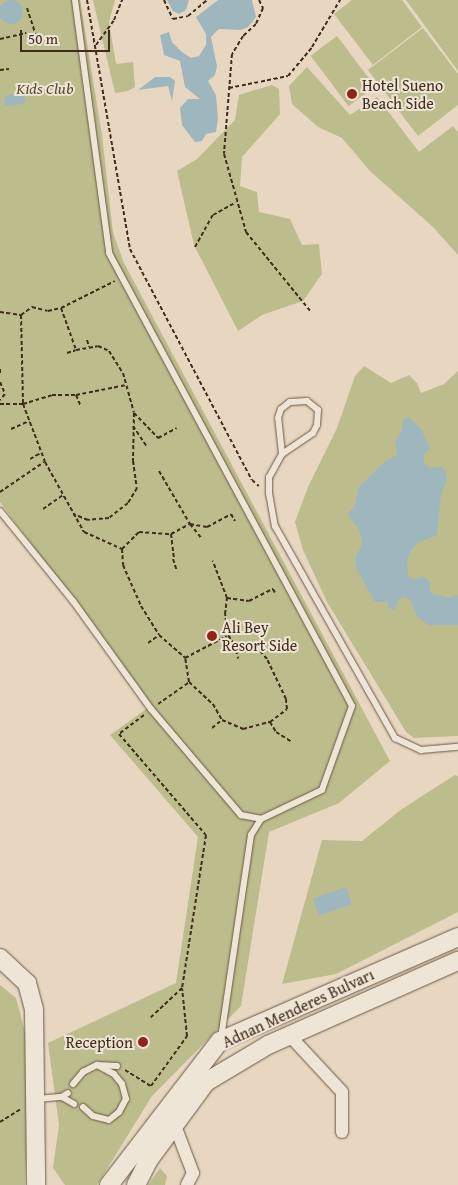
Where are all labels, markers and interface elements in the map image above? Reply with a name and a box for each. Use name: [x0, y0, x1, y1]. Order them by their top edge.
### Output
scale bar: [22, 20, 112, 52]
text: 50 m: [28, 28, 58, 49]
place label: Hotel Sueno Beach Side: [362, 75, 443, 113]
park label: Kids Club: [16, 78, 74, 98]
marker: Hotel Sueno Beach Side: [346, 88, 358, 100]
place label: Ali Bey Resort Side: [222, 617, 297, 655]
marker: Ali Bey Resort Side: [206, 630, 218, 642]
street label: Adnan Menderes Bulvarı: [219, 964, 377, 1052]
place label: Reception: [66, 1032, 133, 1052]
marker: Reception: [137, 1036, 149, 1048]

